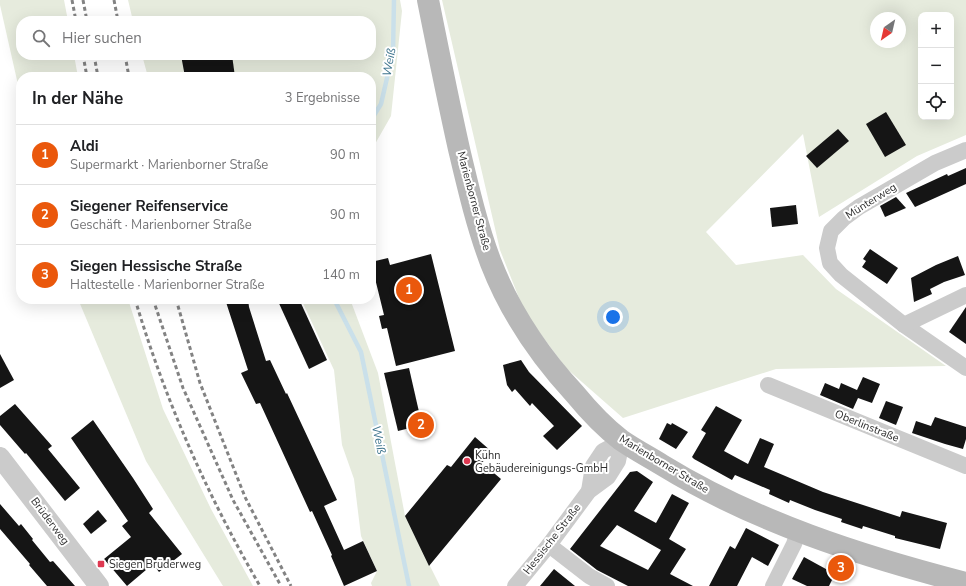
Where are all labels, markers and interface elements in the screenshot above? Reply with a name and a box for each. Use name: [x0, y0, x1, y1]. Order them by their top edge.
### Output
north arrow: [870, 12, 906, 48]
map controls: [918, 12, 954, 120]
button: +: [918, 12, 954, 48]
search box: [16, 16, 376, 60]
icon: search: [30, 27, 52, 49]
text: Hier suchen: [62, 28, 142, 48]
water label: Weiß: [379, 46, 399, 78]
button: −: [918, 48, 954, 84]
button: locate: [918, 84, 954, 120]
text: In der Nähe: [32, 87, 123, 110]
text: 3 Ergebnisse: [285, 89, 360, 107]
text: Aldi: [70, 136, 99, 156]
text: 1: [41, 146, 49, 164]
text: 90 m: [330, 146, 360, 164]
street label: Marienborner Straße: [454, 150, 494, 252]
text: Supermarkt · Marienborner Straße: [70, 156, 268, 174]
street label: Münterweg: [843, 179, 899, 223]
text: Siegener Reifenservice: [70, 196, 228, 216]
text: 2: [41, 206, 49, 224]
text: 90 m: [330, 206, 360, 224]
text: Geschäft · Marienborner Straße: [70, 216, 252, 234]
text: Siegen Hessische Straße: [70, 256, 242, 276]
text: 3: [41, 266, 49, 284]
text: 140 m: [322, 266, 360, 284]
pin: 1: [396, 275, 422, 305]
text: Haltestelle · Marienborner Straße: [70, 276, 264, 294]
your location: [603, 307, 623, 327]
street label: Oberlinstraße: [833, 406, 902, 446]
pin: 2: [408, 410, 434, 440]
water label: Weiß: [368, 424, 390, 456]
street label: Marienborner Straße: [616, 431, 712, 497]
place label: Kühn Gebäudereinigungs-GmbH: [475, 448, 608, 476]
marker: Kühn Gebäudereinigungs-GmbH: [462, 456, 472, 466]
street label: Brüderweg: [27, 494, 73, 548]
street label: Hessische Straße: [520, 501, 584, 577]
pin: 3: [828, 553, 854, 583]
place label: Siegen Brüderweg: [109, 557, 201, 572]
marker: Siegen Brüderweg: [96, 559, 106, 569]

